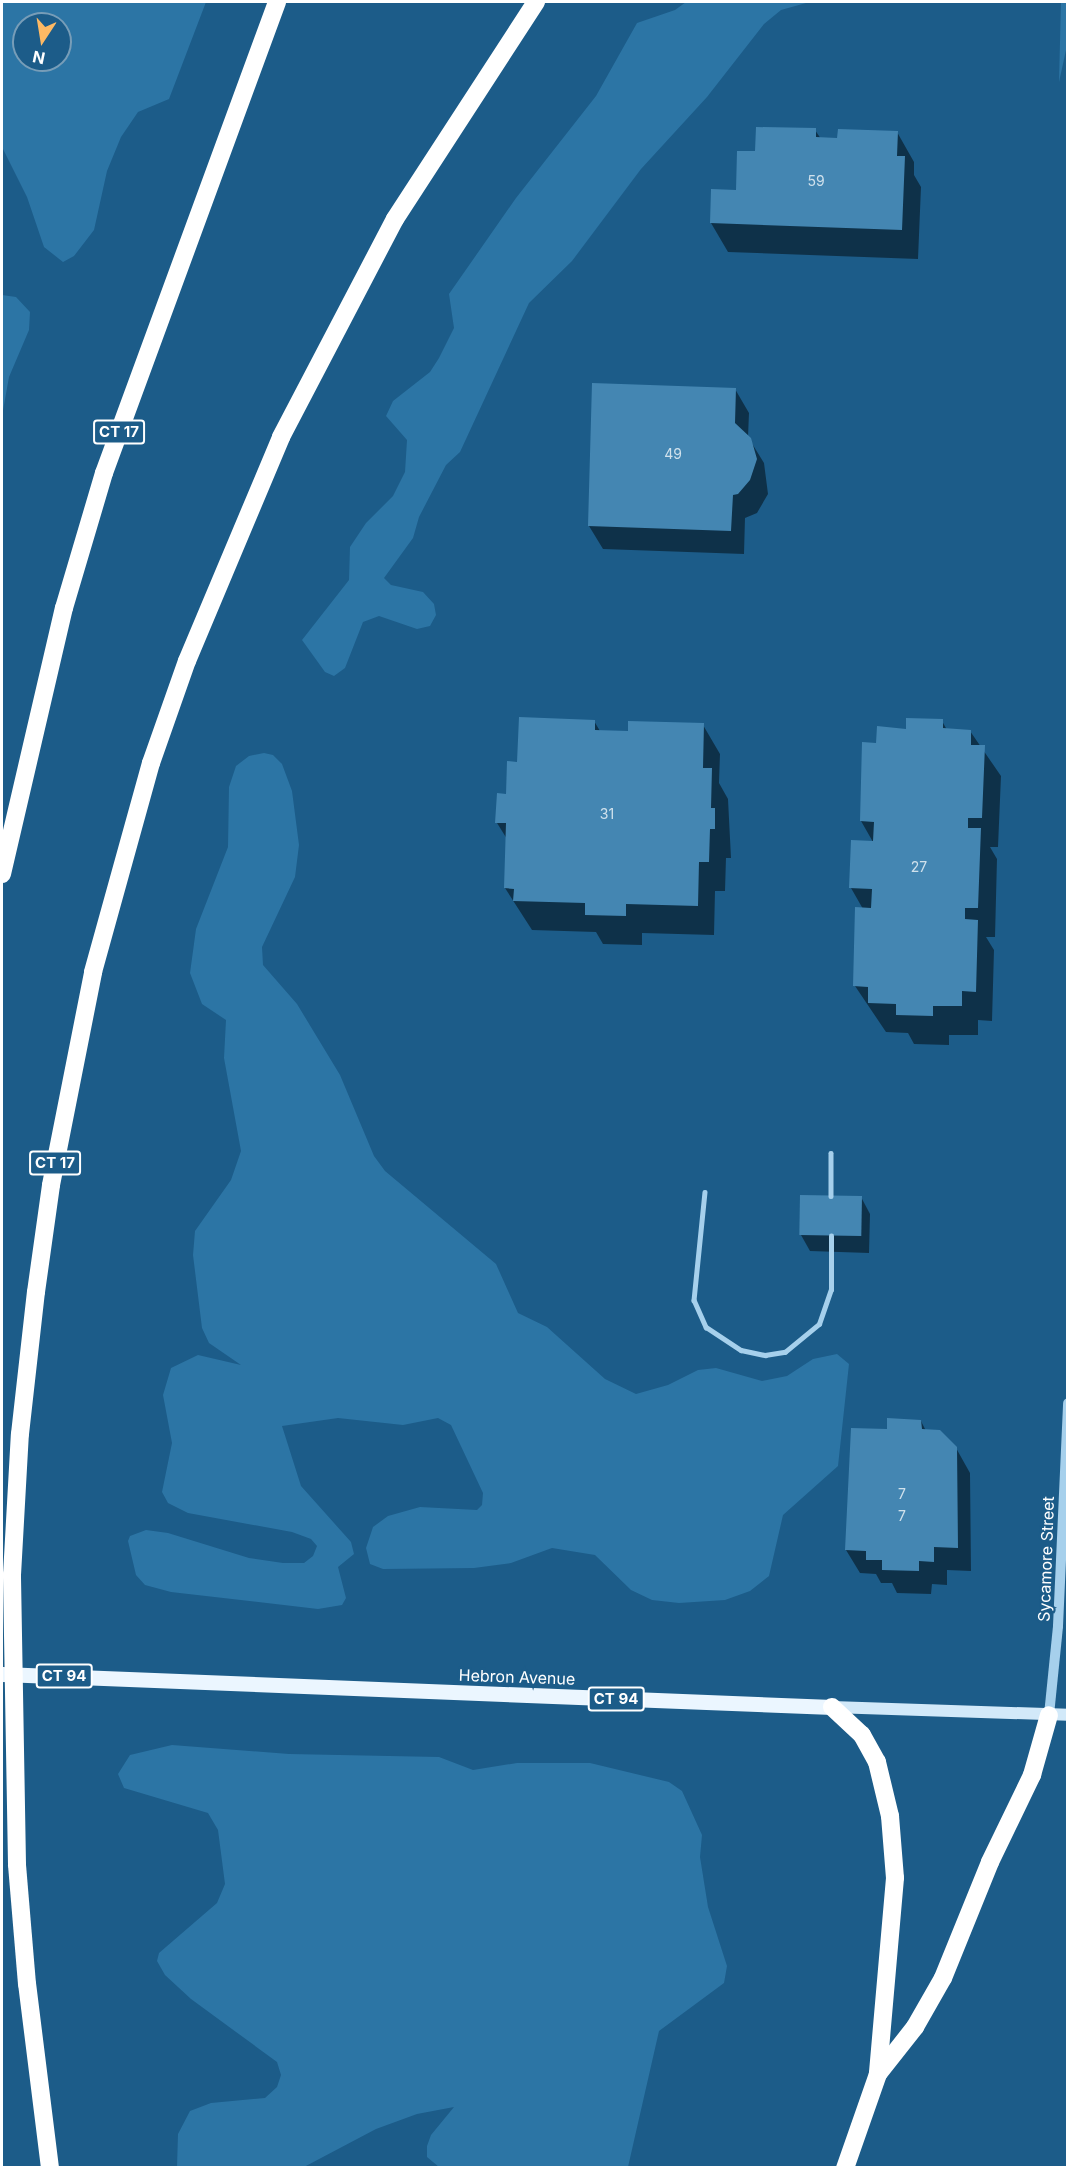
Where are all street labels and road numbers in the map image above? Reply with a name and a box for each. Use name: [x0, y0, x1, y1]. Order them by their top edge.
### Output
road number: CT 17: [92, 420, 146, 444]
road number: CT 17: [28, 1151, 82, 1175]
street label: Sycamore Street: [1034, 1496, 1058, 1622]
road number: CT 94: [36, 1664, 92, 1688]
street label: Hebron Avenue: [458, 1665, 576, 1689]
road number: CT 94: [588, 1687, 644, 1711]

